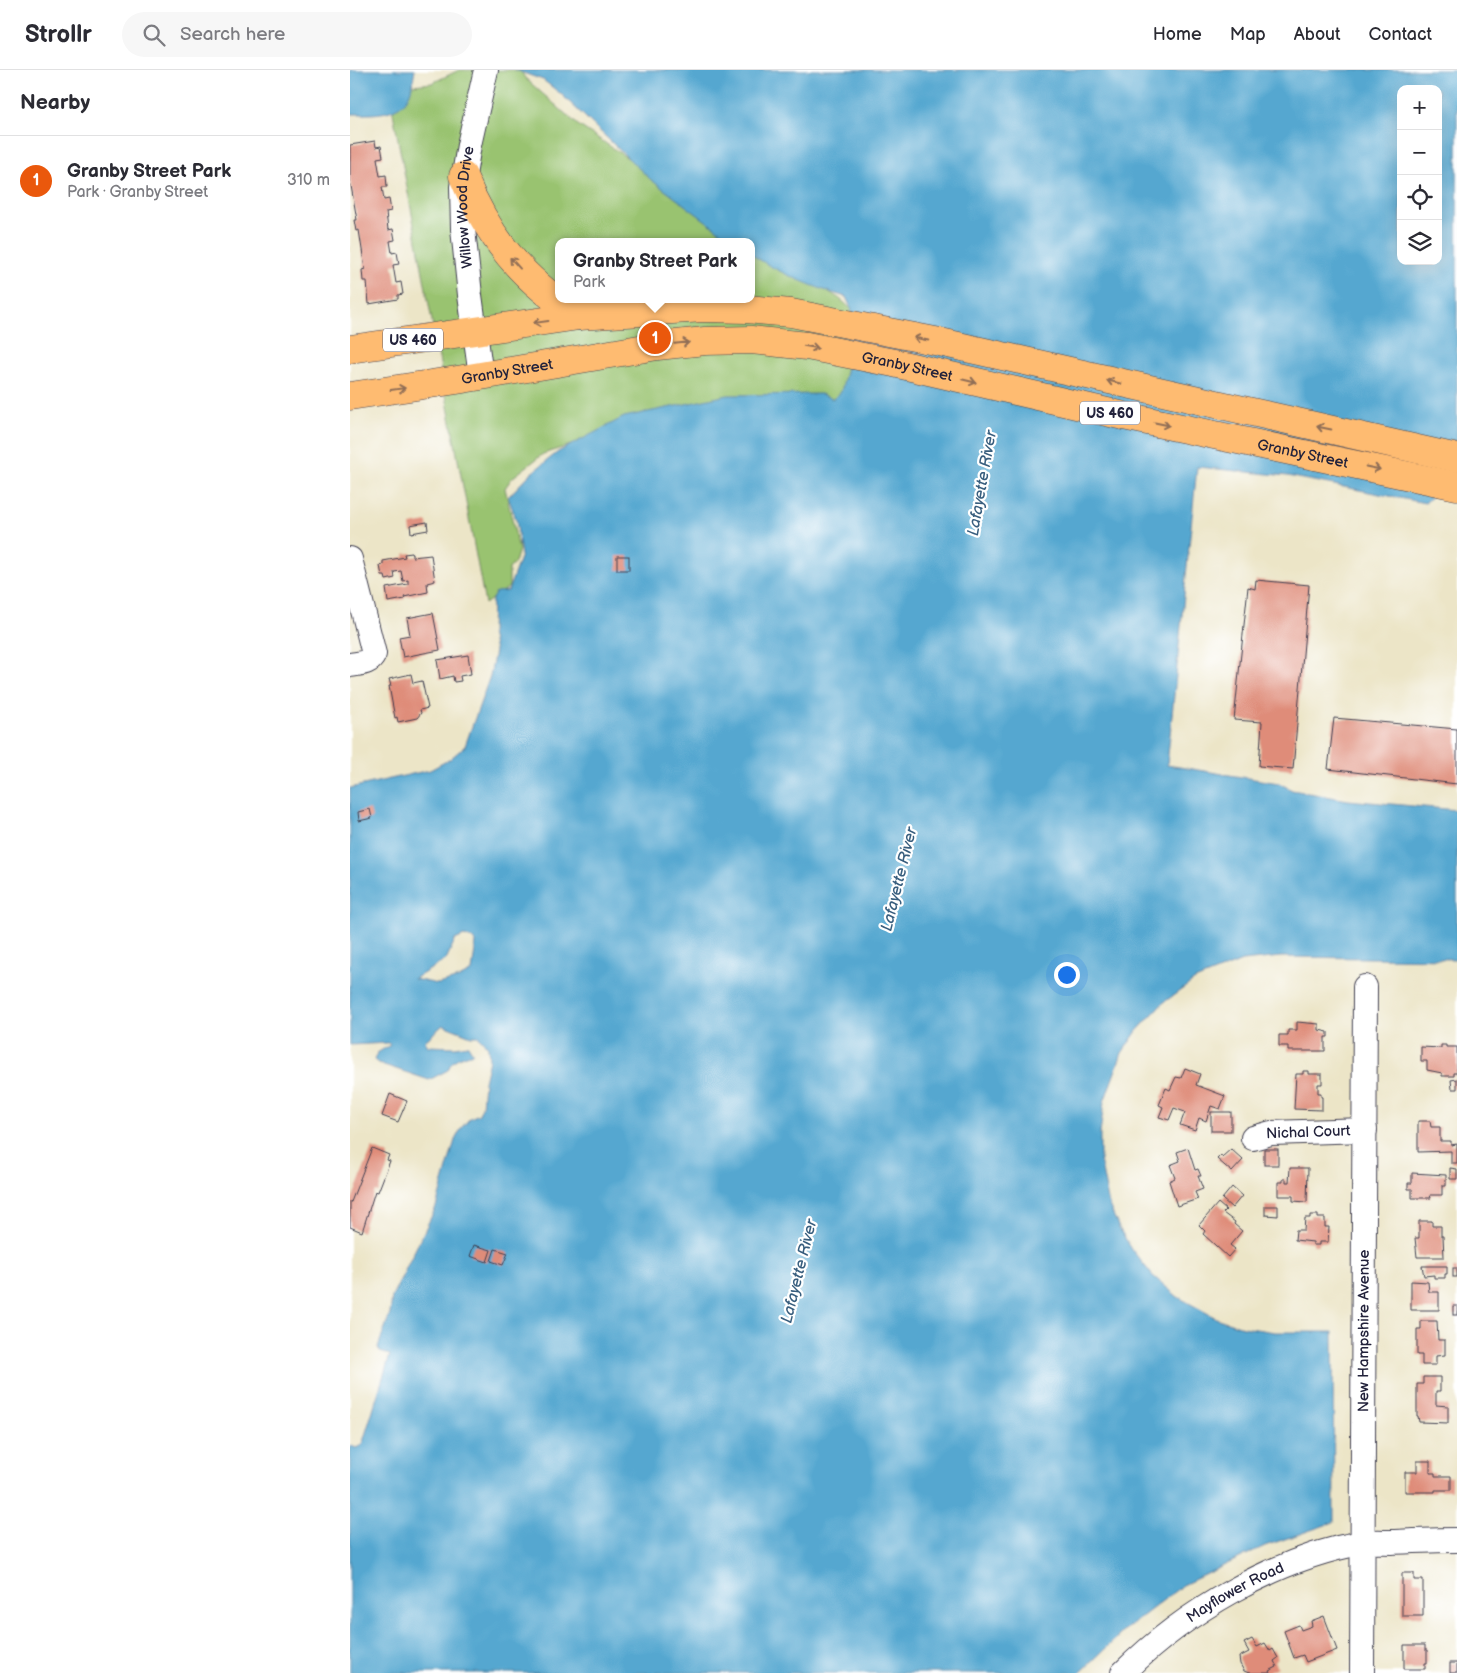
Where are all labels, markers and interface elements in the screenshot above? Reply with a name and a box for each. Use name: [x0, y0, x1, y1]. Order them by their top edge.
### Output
search box: [122, 12, 472, 57]
text: Strollr: [25, 20, 92, 49]
icon: search: [140, 21, 168, 49]
text: Search here: [180, 23, 285, 46]
text: Home: [1153, 24, 1202, 45]
text: Map: [1230, 24, 1266, 45]
text: About: [1294, 24, 1341, 45]
text: Contact: [1369, 24, 1432, 45]
map controls: [1397, 85, 1442, 265]
button: +: [1397, 85, 1442, 130]
text: Nearby: [20, 90, 90, 115]
button: −: [1397, 130, 1442, 175]
street label: Willow Wood Drive: [453, 145, 479, 269]
text: Granby Street Park: [67, 160, 231, 183]
text: 1: [33, 171, 39, 190]
text: 310 m: [287, 171, 330, 190]
button: locate: [1397, 175, 1442, 220]
text: Park · Granby Street: [67, 183, 208, 202]
button: layers: [1397, 220, 1442, 265]
popup: [555, 238, 755, 303]
text: Granby Street Park: [573, 250, 737, 273]
one-way arrow: [509, 257, 521, 270]
text: Park: [573, 273, 605, 292]
one-way arrow: [534, 317, 550, 327]
pin: 1: [639, 319, 671, 357]
road number: US 460: [383, 328, 443, 352]
one-way arrow: [914, 333, 930, 343]
one-way arrow: [674, 338, 690, 348]
one-way arrow: [802, 342, 818, 352]
street label: Granby Street: [860, 348, 955, 386]
street label: Granby Street: [460, 355, 555, 389]
one-way arrow: [961, 377, 977, 386]
one-way arrow: [1107, 377, 1123, 386]
one-way arrow: [390, 383, 406, 393]
road number: US 460: [1080, 402, 1140, 424]
one-way arrow: [1154, 420, 1170, 429]
one-way arrow: [1316, 423, 1332, 433]
water label: Lafayette River: [964, 428, 1001, 537]
street label: Granby Street: [1255, 435, 1350, 473]
one-way arrow: [1364, 464, 1380, 473]
water label: Lafayette River: [877, 824, 922, 933]
your location: [1054, 962, 1080, 988]
street label: Nichal Court: [1266, 1121, 1351, 1143]
water label: Lafayette River: [777, 1216, 822, 1325]
street label: New Hampshire Avenue: [1354, 1250, 1374, 1412]
street label: Mayflower Road: [1183, 1558, 1287, 1627]

